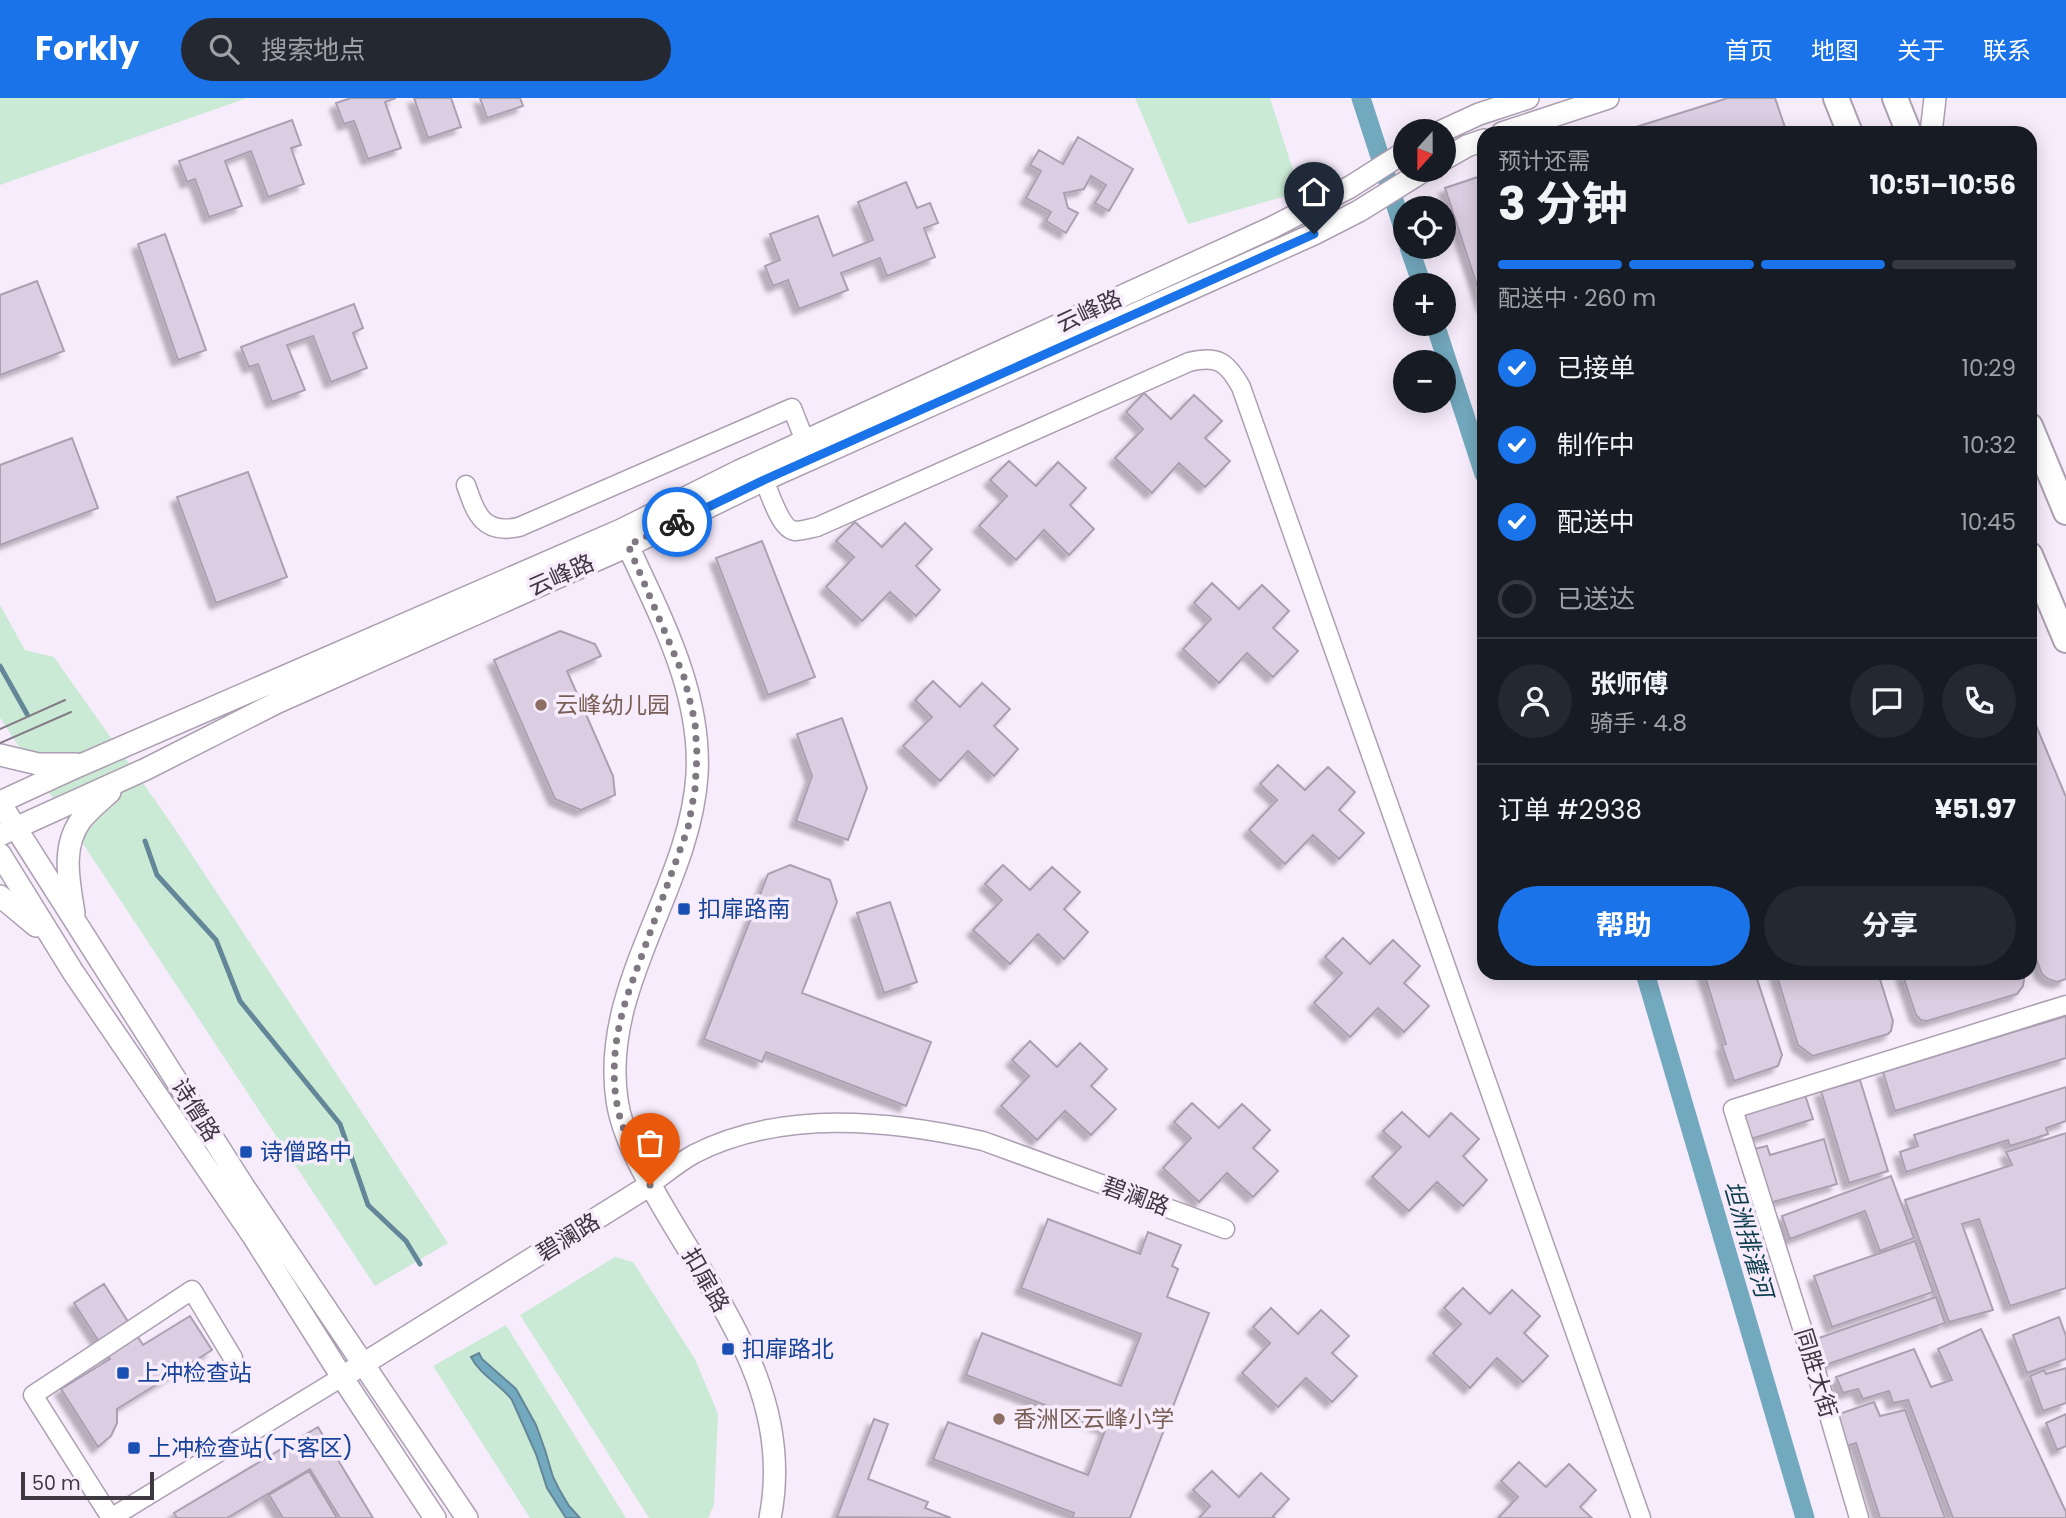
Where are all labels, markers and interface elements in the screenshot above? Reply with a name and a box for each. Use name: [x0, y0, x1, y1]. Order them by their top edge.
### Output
search box: [181, 18, 671, 81]
text: Forkly: [35, 25, 139, 72]
icon: search: [205, 30, 243, 68]
text: 搜索地点: [261, 32, 365, 68]
text: 首页: [1725, 34, 1773, 67]
text: 地图: [1811, 34, 1859, 67]
text: 关于: [1897, 34, 1945, 67]
text: 联系: [1983, 34, 2031, 67]
north arrow: [1393, 119, 1456, 182]
map controls: [1393, 119, 1456, 413]
text: 预计还需: [1498, 145, 1590, 177]
pin: [1284, 162, 1344, 234]
text: 10:51–10:56: [1870, 167, 2016, 203]
text: 3 分钟: [1498, 172, 1628, 236]
icon: home: [1295, 173, 1333, 211]
button: locate: [1393, 196, 1456, 259]
button: +: [1393, 273, 1456, 336]
street label: 云峰路: [1051, 282, 1127, 340]
text: 配送中 · 260 m: [1498, 282, 1656, 314]
icon: check: [1498, 349, 1536, 387]
button: −: [1393, 350, 1456, 413]
text: 已接单: [1557, 350, 1635, 386]
text: 10:29: [1962, 352, 2016, 384]
icon: check: [1498, 426, 1536, 464]
text: 制作中: [1557, 427, 1635, 463]
text: 10:32: [1963, 429, 2016, 461]
courier: [642, 487, 712, 557]
icon: bike: [658, 503, 696, 541]
icon: check: [1498, 503, 1536, 541]
text: 配送中: [1557, 504, 1635, 540]
text: 10:45: [1960, 506, 2016, 538]
street label: 云峰路: [523, 546, 599, 604]
text: 已送达: [1557, 581, 1635, 617]
button: person: [1498, 664, 1572, 738]
button: chat: [1850, 664, 1924, 738]
button: phone: [1942, 664, 2016, 738]
text: 张师傅: [1590, 666, 1668, 702]
place label: 云峰幼儿园: [555, 689, 670, 721]
marker: 云峰幼儿园: [533, 697, 549, 713]
text: 骑手 · 4.8: [1590, 707, 1687, 739]
text: ¥51.97: [1935, 791, 2016, 827]
text: 订单 #2938: [1498, 792, 1642, 828]
button: 帮助: [1498, 886, 1750, 966]
button: 分享: [1764, 886, 2016, 966]
place label: 扣扉路南: [698, 893, 790, 925]
marker: 扣扉路南: [676, 901, 692, 917]
street label: 诗僧路: [164, 1072, 228, 1148]
pin: [620, 1113, 680, 1185]
icon: bag: [631, 1124, 669, 1162]
place label: 诗僧路中: [260, 1136, 352, 1168]
marker: 诗僧路中: [238, 1144, 254, 1160]
street label: 碧澜路: [1098, 1169, 1174, 1223]
water label: 坦洲排灌河: [1716, 1177, 1782, 1305]
street label: 碧澜路: [530, 1205, 606, 1269]
street label: 扣扉路: [675, 1242, 737, 1318]
street label: 同胜大街: [1787, 1324, 1845, 1422]
place label: 扣扉路北: [742, 1333, 834, 1365]
marker: 扣扉路北: [720, 1341, 736, 1357]
place label: 上冲检查站: [137, 1357, 252, 1389]
marker: 上冲检查站: [115, 1365, 131, 1381]
place label: 香洲区云峰小学: [1013, 1403, 1174, 1435]
marker: 香洲区云峰小学: [991, 1411, 1007, 1427]
place label: 上冲检查站(下客区): [148, 1432, 353, 1464]
marker: 上冲检查站(下客区): [126, 1440, 142, 1456]
scale bar: [21, 1469, 154, 1501]
text: 50 m: [32, 1470, 81, 1497]

